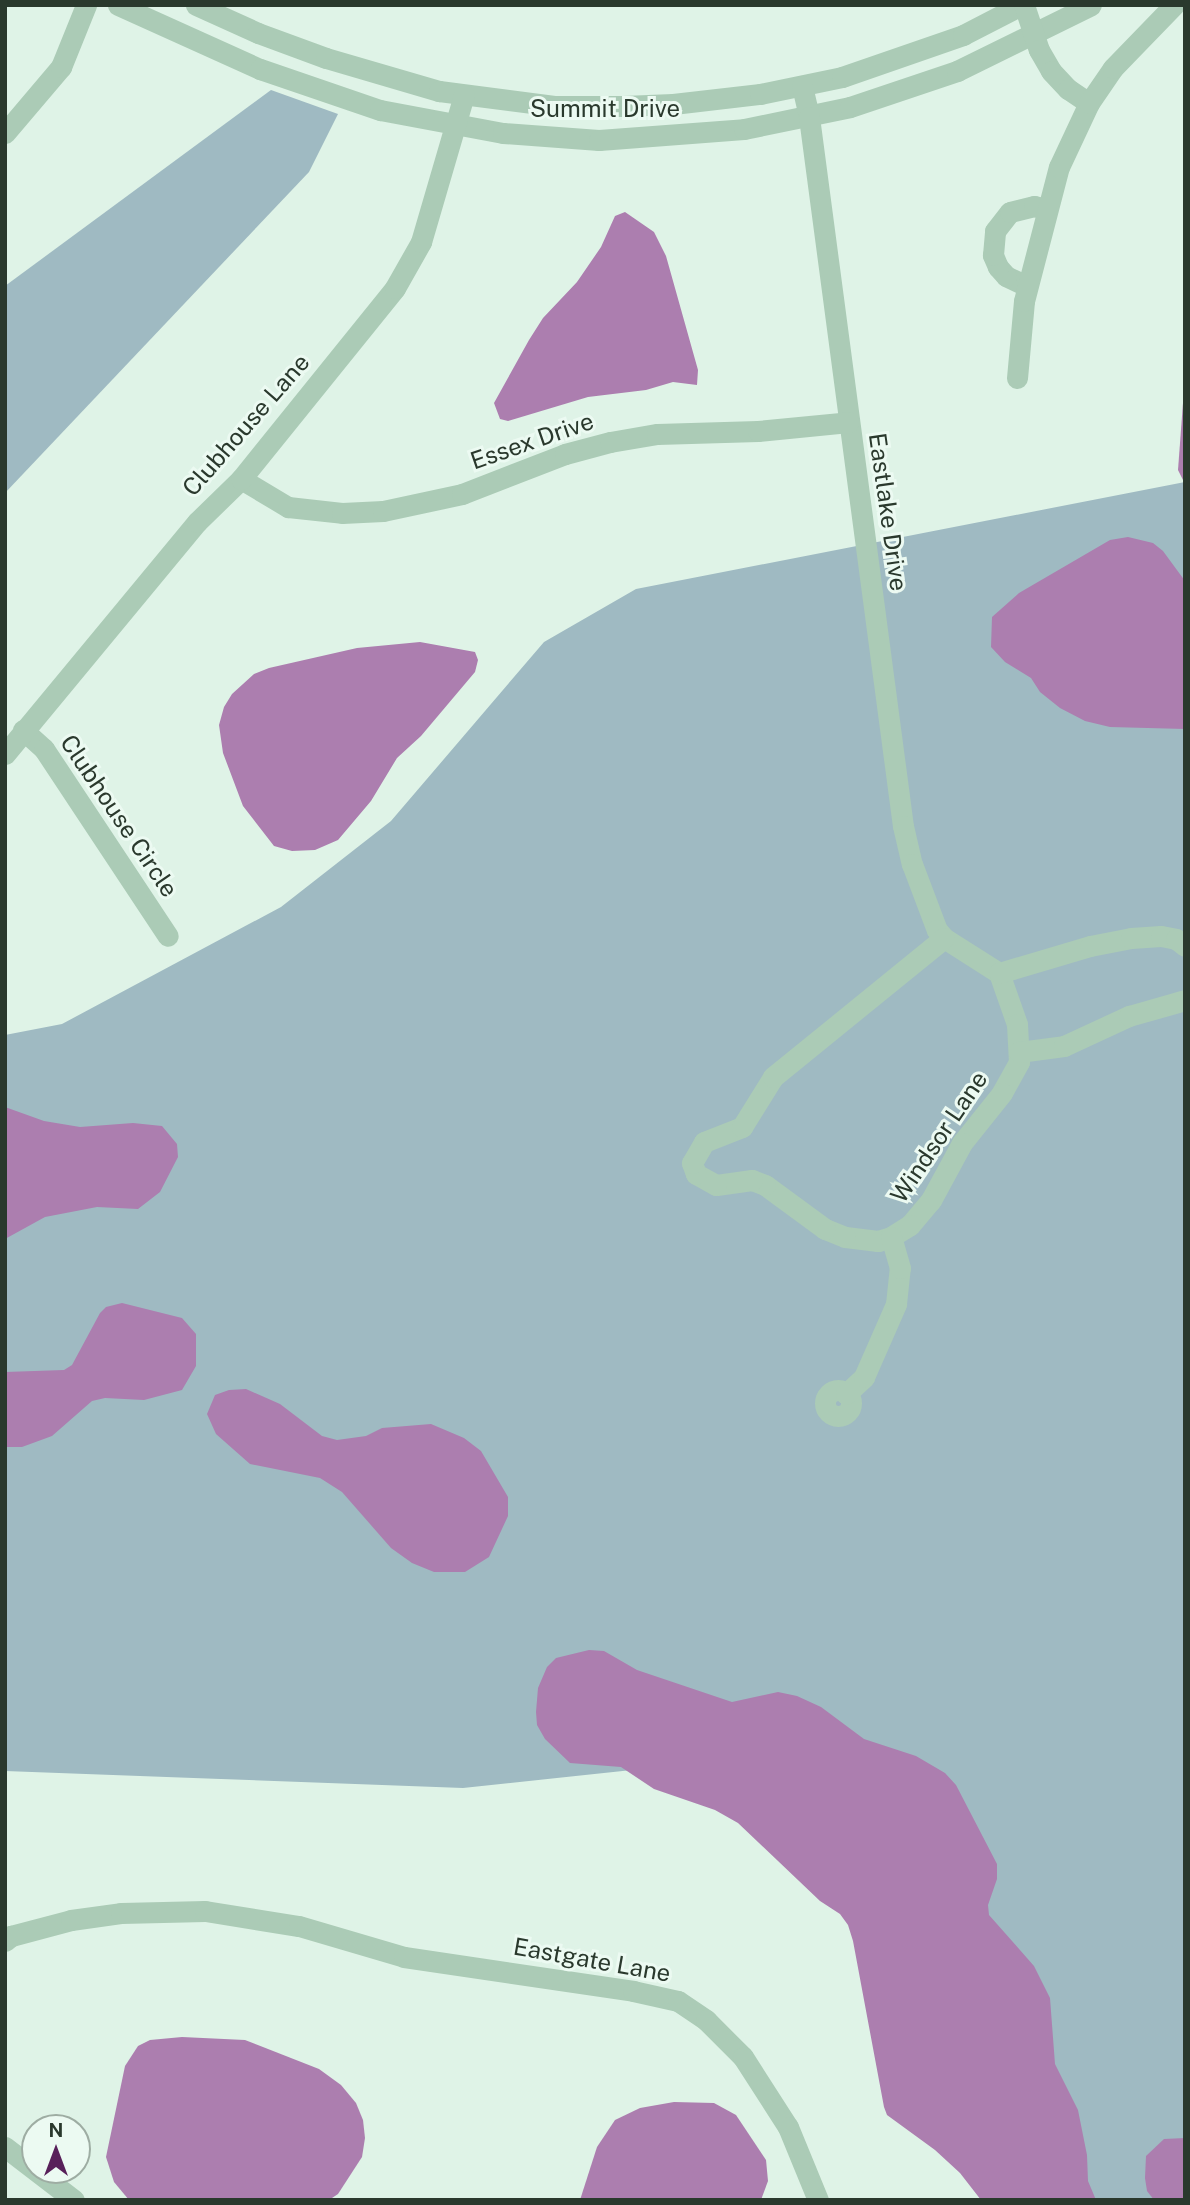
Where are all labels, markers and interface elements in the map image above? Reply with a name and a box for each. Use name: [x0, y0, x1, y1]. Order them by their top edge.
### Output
street label: Summit Drive: [530, 95, 680, 123]
street label: Clubhouse Lane: [176, 348, 316, 502]
street label: Essex Drive: [467, 406, 597, 476]
street label: Eastlake Drive: [863, 431, 913, 593]
street label: Clubhouse Circle: [54, 729, 184, 903]
street label: Windsor Lane: [884, 1066, 994, 1208]
street label: Eastgate Lane: [511, 1932, 673, 1988]
north arrow: [21, 2114, 91, 2184]
text: N: [49, 2119, 63, 2141]

